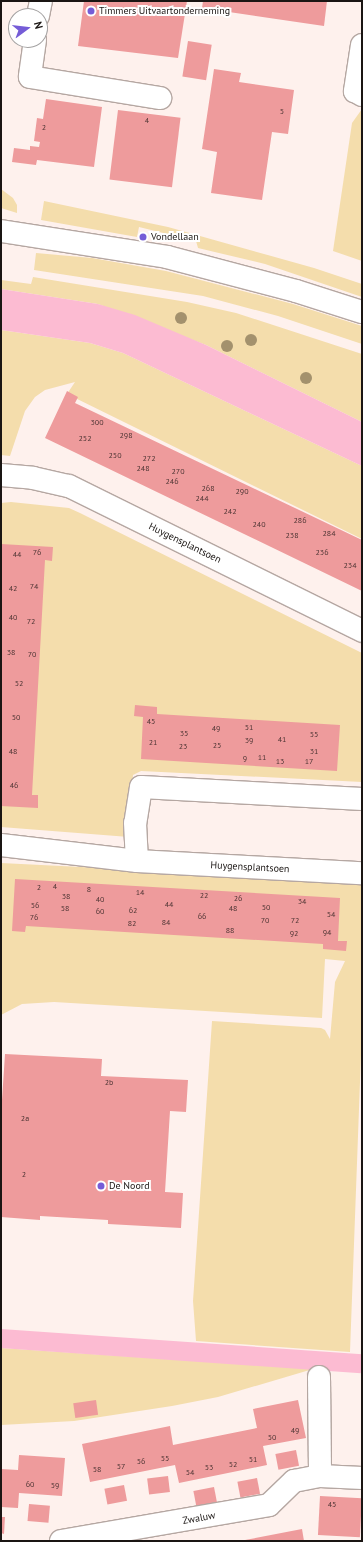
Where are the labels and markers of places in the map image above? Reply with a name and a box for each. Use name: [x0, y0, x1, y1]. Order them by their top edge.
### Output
place label: Timmers Uitvaartonderneming: [99, 5, 230, 17]
marker: Timmers Uitvaartonderneming: [86, 6, 96, 16]
place label: Vondellaan: [151, 231, 199, 243]
marker: Vondellaan: [138, 232, 148, 242]
place label: De Noord: [109, 1180, 150, 1192]
marker: De Noord: [96, 1181, 106, 1191]

